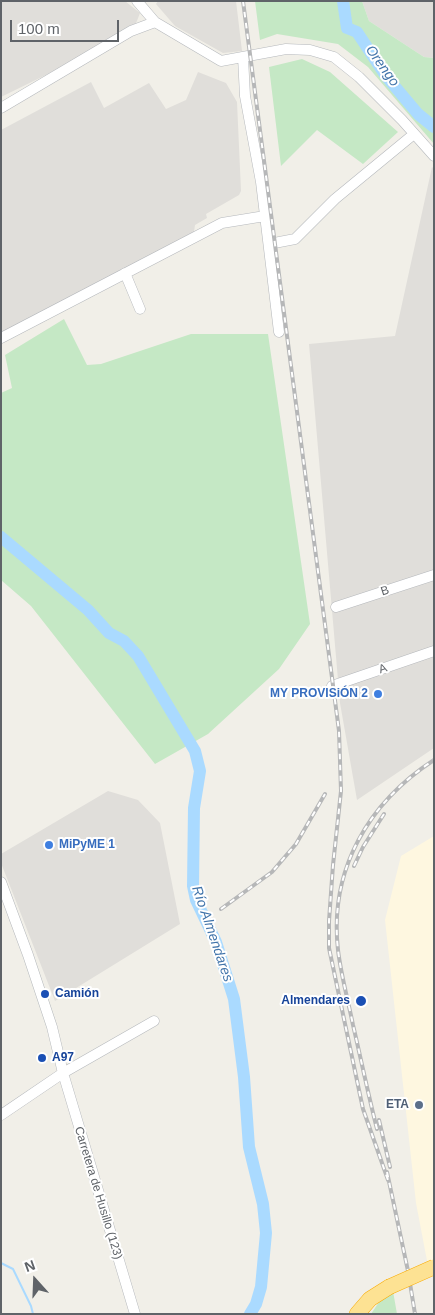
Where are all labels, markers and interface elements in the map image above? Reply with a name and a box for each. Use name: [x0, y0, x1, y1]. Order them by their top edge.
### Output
scale bar: [12, 10, 121, 42]
text: 100 m: [18, 20, 60, 37]
water label: Orengo: [361, 42, 403, 90]
street label: B: [379, 583, 391, 599]
street label: A: [377, 661, 389, 677]
place label: MY PROVISiÓN 2: [270, 687, 368, 701]
marker: MY PROVISiÓN 2: [372, 688, 384, 700]
place label: MiPyME 1: [59, 838, 115, 852]
marker: MiPyME 1: [43, 839, 55, 851]
water label: Río Almendares: [188, 884, 236, 984]
place label: Camión: [55, 987, 99, 1001]
marker: Camión: [39, 988, 51, 1000]
place label: Almendares: [281, 994, 350, 1008]
marker: Almendares: [354, 994, 368, 1008]
place label: A97: [52, 1051, 74, 1065]
marker: A97: [36, 1052, 48, 1064]
place label: ETA: [386, 1098, 409, 1112]
marker: ETA: [413, 1099, 425, 1111]
street label: Carretera de Husillo (123): [71, 1125, 125, 1261]
north arrow: [10, 1255, 60, 1305]
text: N: [22, 1257, 37, 1275]

